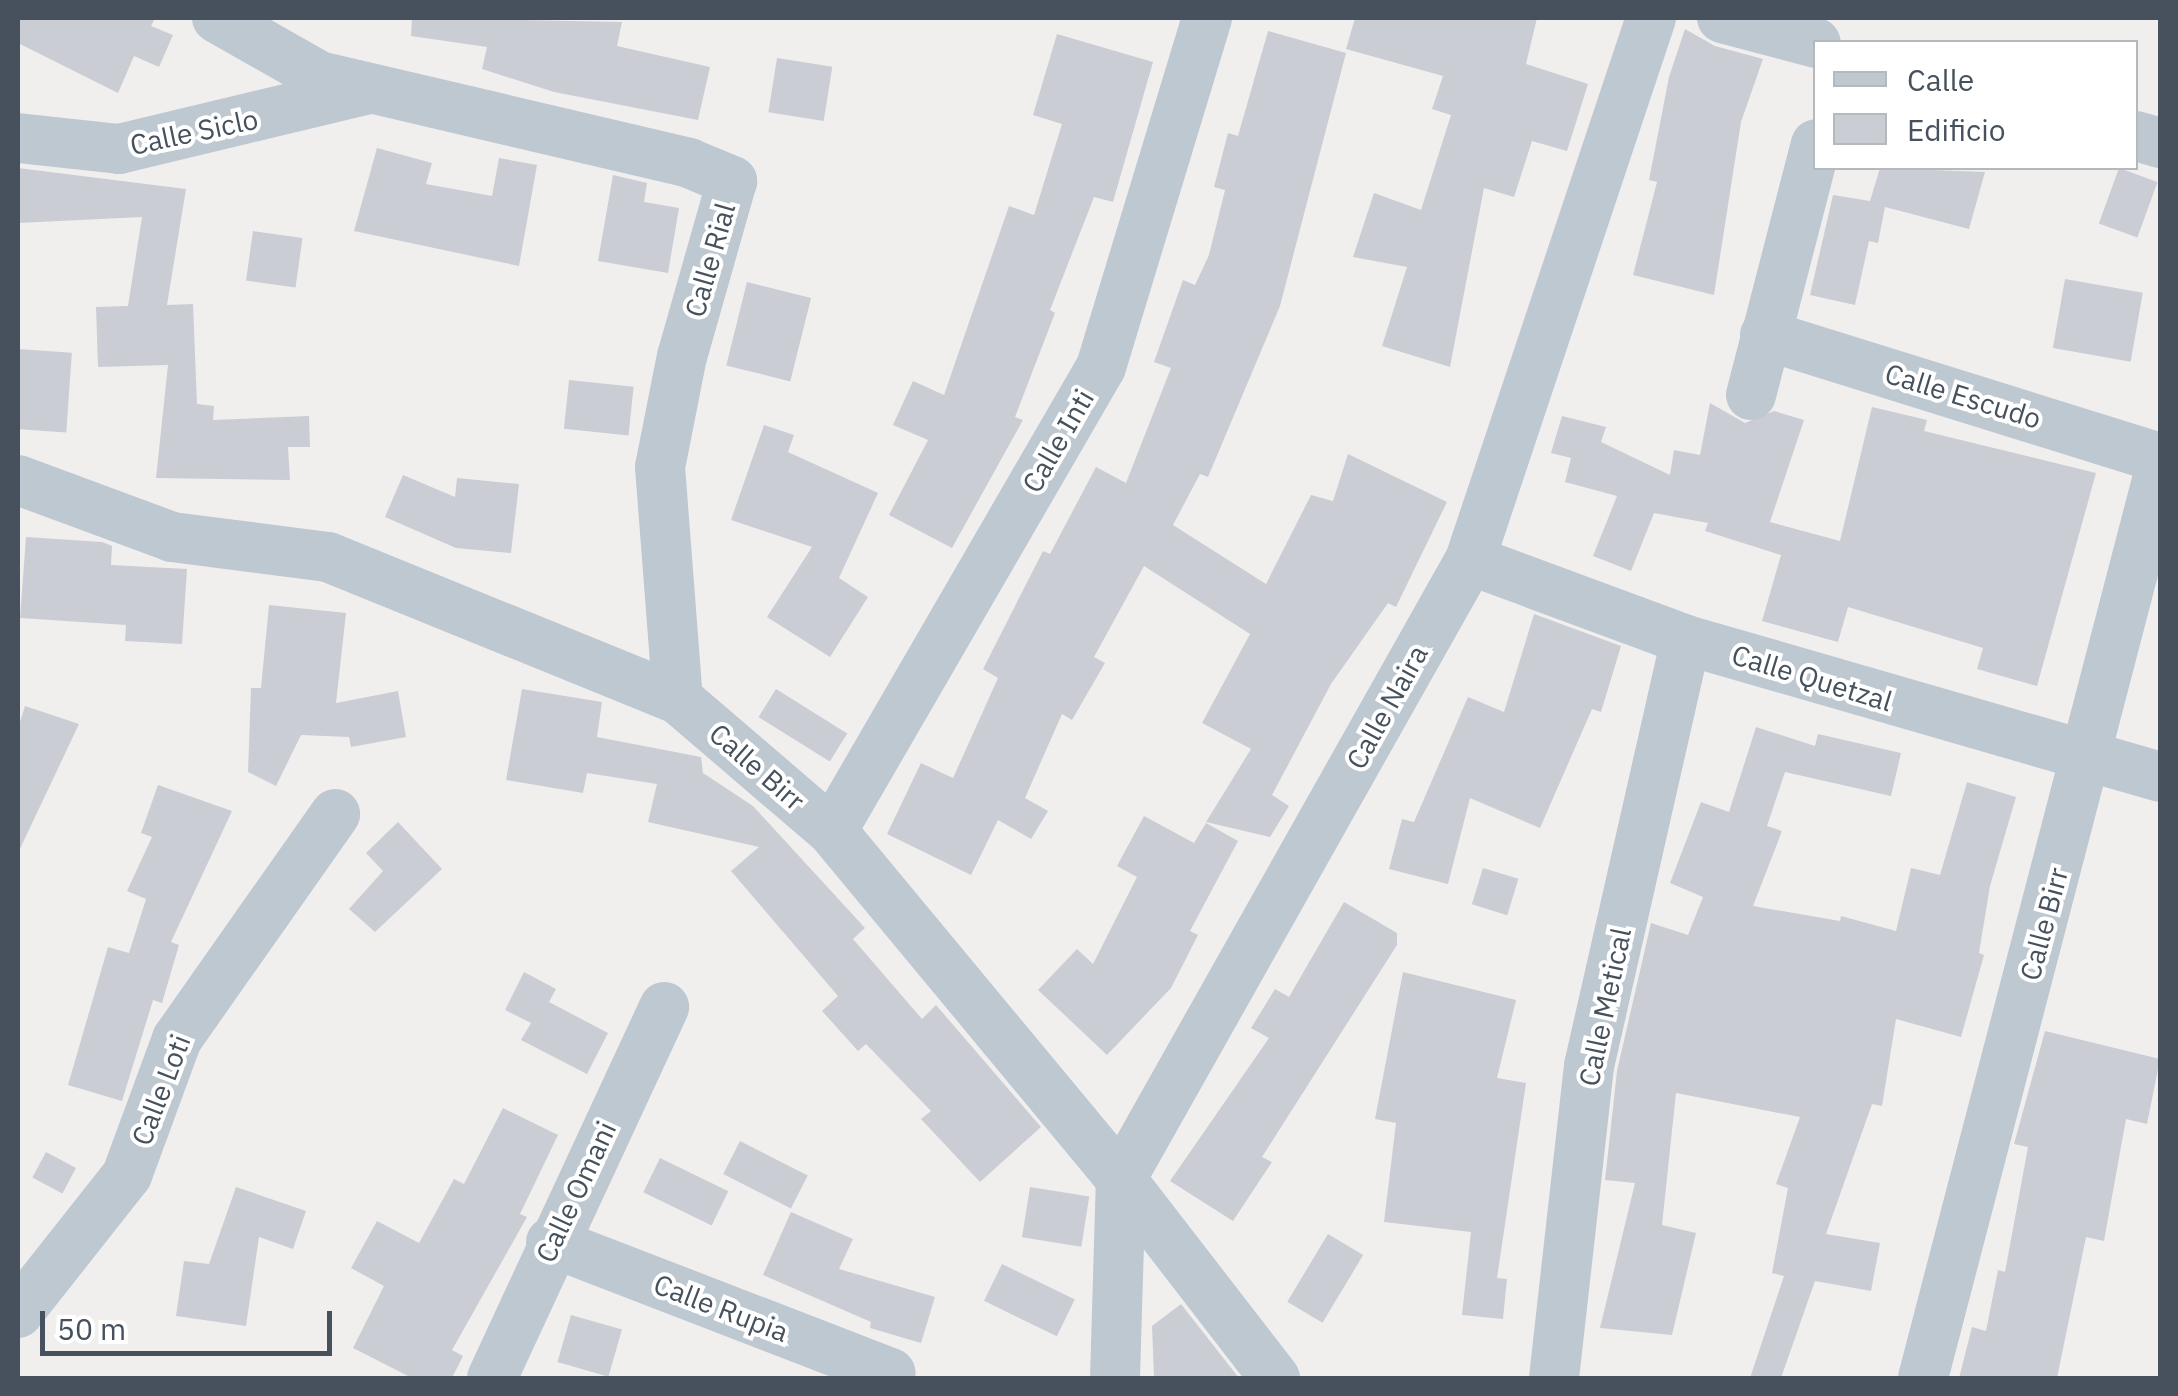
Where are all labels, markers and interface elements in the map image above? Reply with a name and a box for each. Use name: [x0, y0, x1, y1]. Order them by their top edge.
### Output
legend: [1813, 40, 2138, 170]
text: Calle: [1907, 60, 1974, 99]
street label: Calle Siclo: [127, 102, 261, 162]
text: Edificio: [1907, 110, 2006, 149]
street label: Calle Rial: [678, 199, 742, 321]
street label: Calle Escudo: [1881, 356, 2045, 436]
street label: Calle Inti: [1015, 384, 1101, 498]
street label: Calle Quetzal: [1728, 638, 1896, 718]
street label: Calle Naira: [1339, 639, 1435, 775]
street label: Calle Birr: [702, 717, 812, 817]
street label: Calle Birr: [2013, 864, 2075, 984]
street label: Calle Metical: [1572, 925, 1638, 1089]
street label: Calle Loti: [125, 1030, 197, 1150]
street label: Calle Omani: [529, 1116, 623, 1268]
street label: Calle Rupia: [649, 1267, 793, 1349]
scale bar: [45, 1291, 338, 1353]
text: 50 m: [57, 1309, 126, 1348]

